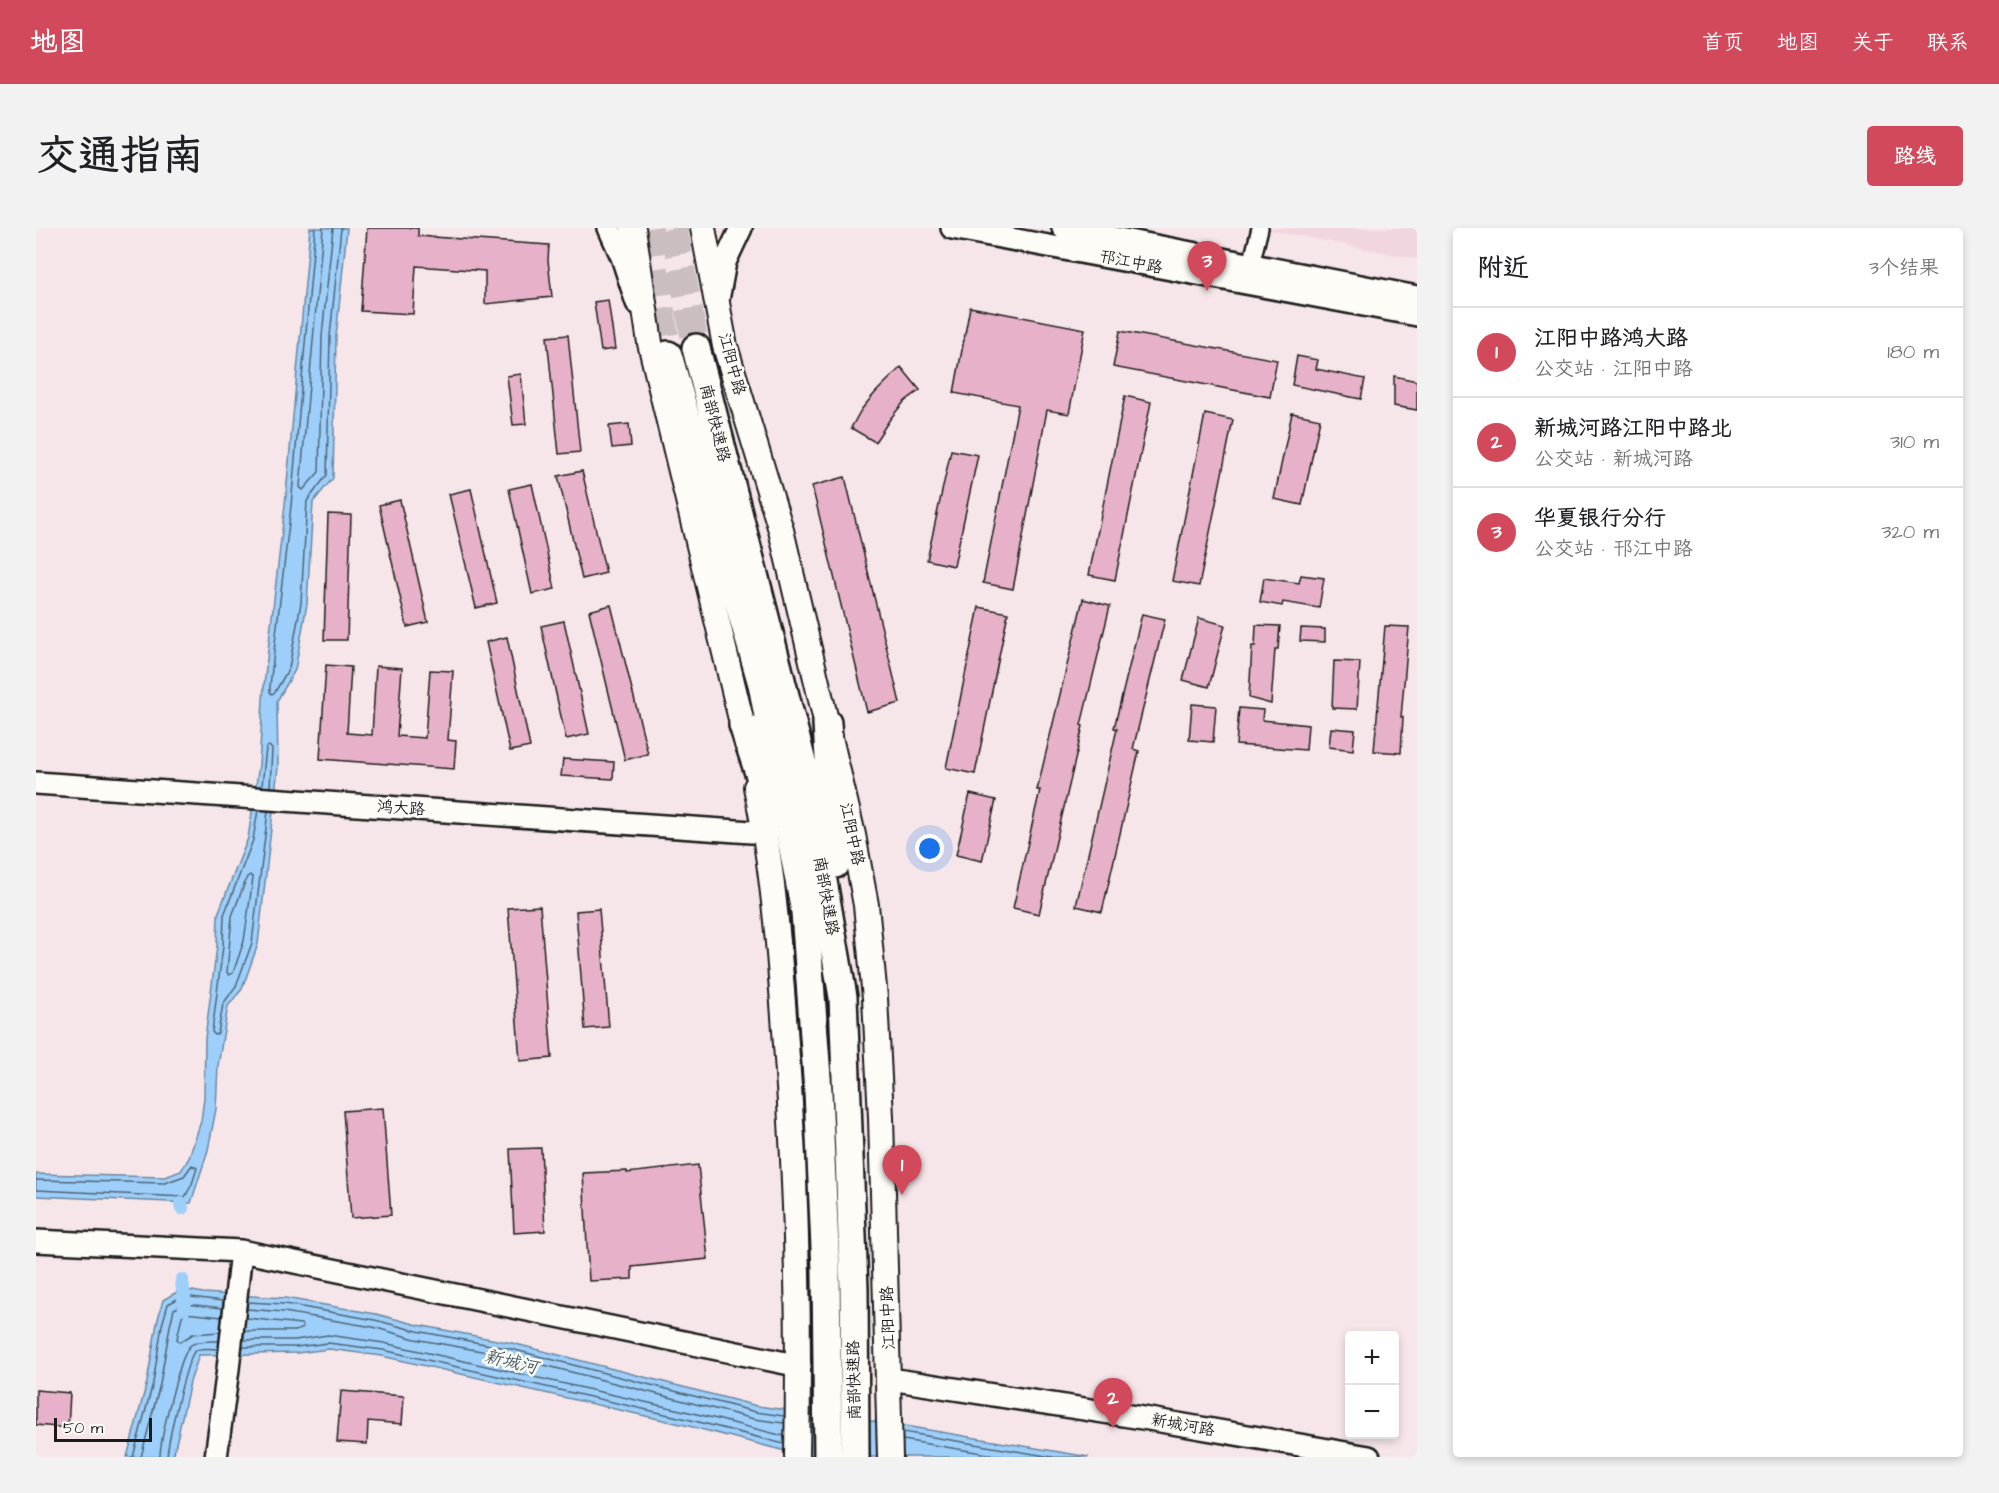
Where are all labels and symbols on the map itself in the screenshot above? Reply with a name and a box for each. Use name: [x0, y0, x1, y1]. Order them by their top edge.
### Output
pin: 3: [1188, 242, 1226, 291]
street label: 邗江中路: [1097, 245, 1165, 279]
street label: 江阳中路: [713, 330, 751, 398]
street label: 南部快速路: [695, 382, 735, 464]
street label: 鸿大路: [376, 795, 426, 821]
street label: 江阳中路: [835, 800, 869, 868]
your location: [915, 834, 944, 863]
street label: 南部快速路: [808, 855, 844, 937]
pin: 1: [882, 1146, 922, 1195]
street label: 江阳中路: [876, 1286, 900, 1350]
street label: 南部快速路: [842, 1340, 866, 1420]
water label: 新城河: [482, 1344, 543, 1381]
pin: 2: [1094, 1378, 1132, 1428]
street label: 新城河路: [1150, 1409, 1216, 1441]
scale bar: [54, 1415, 152, 1442]

